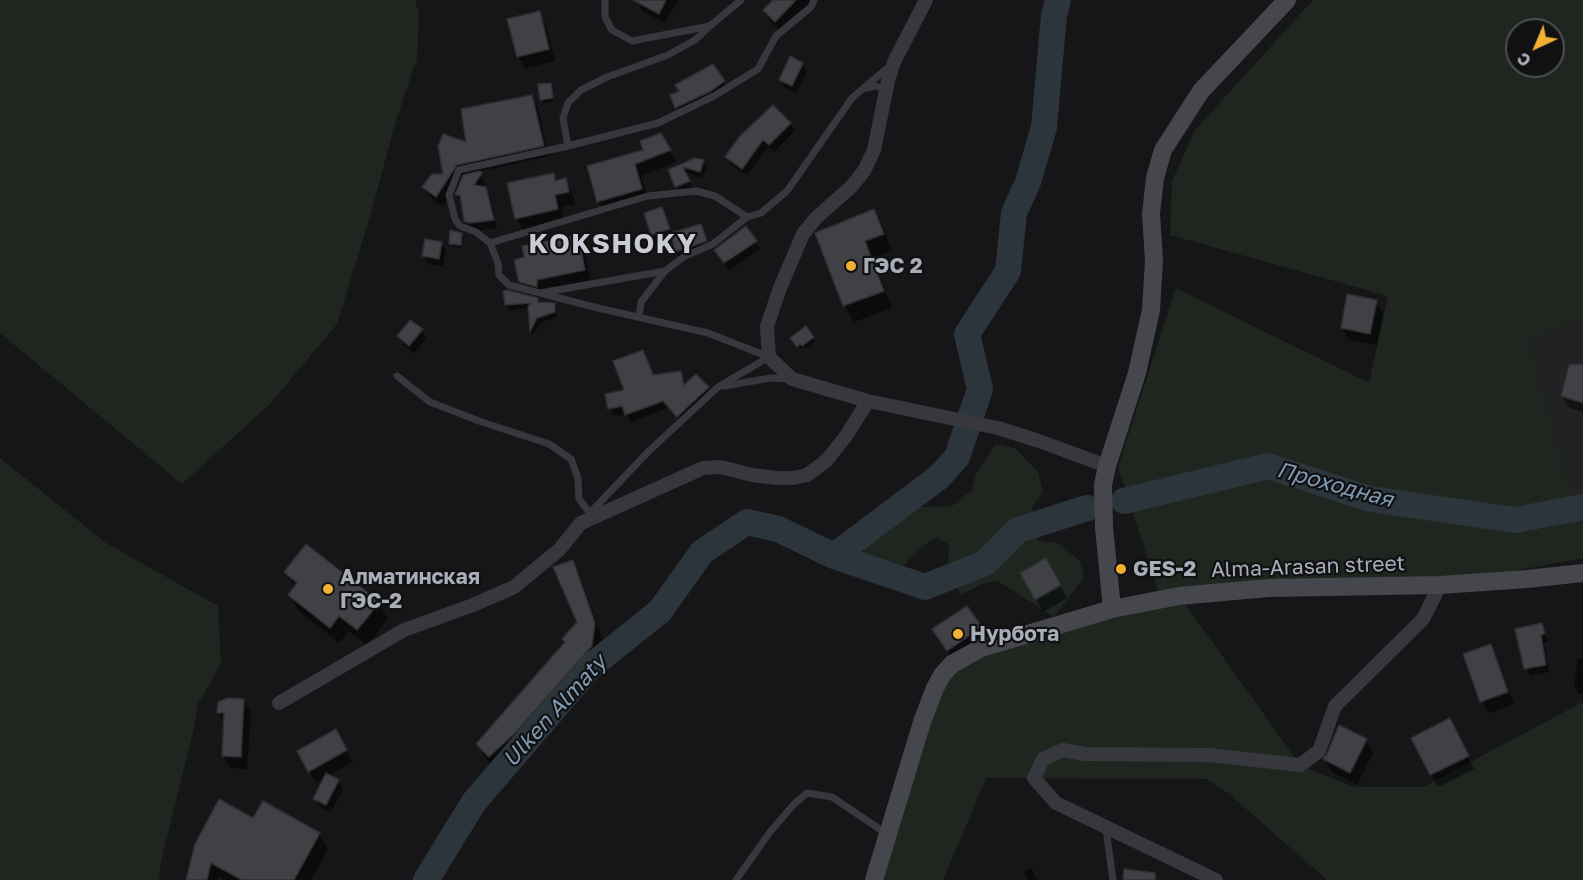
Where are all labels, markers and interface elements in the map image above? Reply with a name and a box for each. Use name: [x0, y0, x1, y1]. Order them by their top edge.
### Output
north arrow: [1505, 18, 1565, 78]
text: С: [1513, 48, 1535, 71]
district label: KOKSHOKY: [528, 228, 698, 260]
place label: ГЭС 2: [863, 253, 922, 279]
marker: ГЭС 2: [844, 259, 858, 273]
water label: Проходная: [1274, 457, 1396, 513]
street label: Alma-Arasan street: [1211, 551, 1405, 583]
place label: GES-2: [1133, 556, 1196, 582]
marker: GES-2: [1114, 562, 1128, 576]
place label: Алматинская ГЭС-2: [340, 564, 480, 614]
marker: Алматинская ГЭС-2: [321, 582, 335, 596]
place label: Нурбота: [970, 621, 1059, 647]
marker: Нурбота: [951, 627, 965, 641]
water label: Ulken Almaty: [498, 650, 612, 772]

